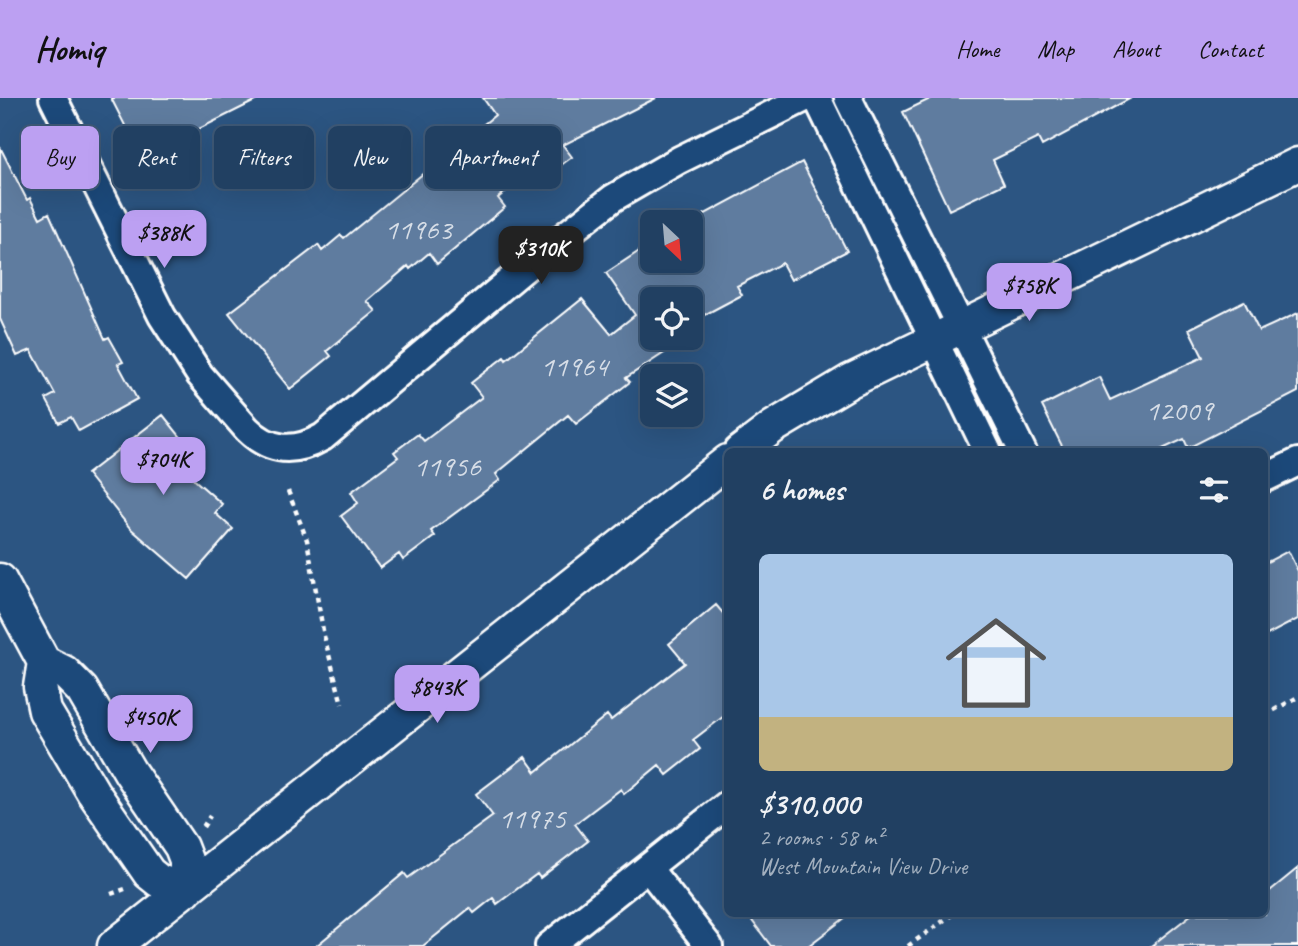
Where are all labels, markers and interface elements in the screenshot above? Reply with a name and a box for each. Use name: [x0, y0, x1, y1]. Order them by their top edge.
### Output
text: Homiq: [35, 28, 104, 70]
text: Home: [956, 34, 999, 64]
text: Map: [1037, 34, 1074, 64]
text: About: [1112, 34, 1160, 64]
text: Contact: [1198, 34, 1263, 64]
chip: Buy: [21, 126, 99, 189]
chip: Rent: [113, 126, 200, 189]
chip: Filters: [214, 126, 314, 189]
chip: New: [328, 126, 411, 189]
chip: Apartment: [425, 126, 561, 189]
house number: 11963: [384, 210, 454, 248]
north arrow: [640, 210, 704, 273]
map controls: [640, 210, 703, 427]
pin: $388K: [115, 211, 213, 270]
text: $388K: [137, 218, 191, 247]
pin: $310K: [492, 226, 590, 286]
text: $310K: [514, 234, 568, 263]
pin: $758K: [980, 264, 1078, 323]
text: $758K: [1003, 271, 1055, 300]
button: locate: [640, 287, 703, 350]
house number: 11964: [540, 347, 610, 385]
button: layers: [640, 364, 703, 427]
house number: 12009: [1145, 391, 1215, 429]
pin: $704K: [114, 438, 212, 497]
text: $704K: [137, 445, 190, 474]
house number: 11956: [413, 447, 482, 485]
text: 6 homes: [759, 471, 844, 509]
icon: filters: [1195, 471, 1233, 509]
icon: home: [933, 600, 1059, 726]
pin: $843K: [388, 666, 486, 725]
text: $843K: [410, 673, 464, 702]
pin: $450K: [101, 696, 199, 755]
text: $450K: [124, 703, 176, 732]
text: $310,000: [759, 785, 859, 823]
house number: 11975: [498, 799, 567, 837]
text: 2 rooms · 58 m²: [759, 823, 883, 852]
text: West Mountain View Drive: [759, 852, 967, 881]

